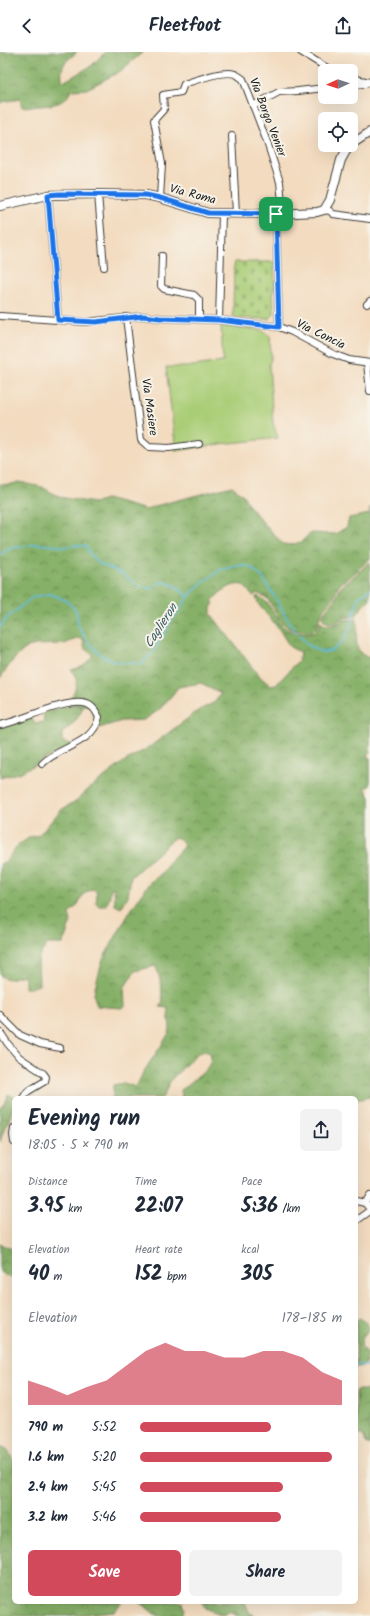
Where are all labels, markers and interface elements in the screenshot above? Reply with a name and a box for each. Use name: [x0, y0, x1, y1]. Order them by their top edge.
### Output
text: Fleetfoot: [149, 12, 221, 41]
icon: back: [16, 15, 38, 37]
icon: share: [332, 15, 354, 37]
north arrow: [318, 64, 358, 104]
map controls: [318, 64, 358, 152]
street label: Via Borgo Venier: [244, 75, 292, 160]
button: locate: [318, 112, 358, 152]
street label: Via Roma: [168, 179, 219, 210]
pin: [259, 197, 293, 231]
icon: arrive: [265, 203, 287, 225]
street label: Via Concia: [293, 314, 349, 355]
street label: Via Masiere: [136, 377, 163, 437]
water label: Caglieron: [139, 599, 184, 652]
text: Evening run: [28, 1102, 140, 1137]
button: share: [300, 1109, 342, 1151]
text: 18:05 · 5 × 790 m: [28, 1135, 128, 1156]
text: Distance: [28, 1173, 68, 1191]
text: Time: [135, 1173, 157, 1191]
text: Pace: [241, 1173, 262, 1191]
text: 3.95: [28, 1191, 64, 1223]
text: 22:07: [135, 1191, 183, 1223]
text: 5:36: [241, 1191, 278, 1223]
text: km: [64, 1200, 82, 1218]
text: /km: [278, 1200, 300, 1218]
text: Elevation: [28, 1241, 70, 1259]
text: Heart rate: [135, 1241, 182, 1259]
text: kcal: [241, 1241, 259, 1259]
text: 40: [28, 1259, 49, 1291]
text: 152: [135, 1259, 162, 1291]
text: 305: [241, 1259, 273, 1291]
text: m: [49, 1268, 62, 1286]
text: bpm: [162, 1268, 187, 1286]
text: Elevation: [28, 1308, 77, 1329]
text: 178–185 m: [282, 1308, 342, 1329]
text: 790 m: [28, 1417, 63, 1438]
text: 5:52: [92, 1417, 117, 1438]
text: 1.6 km: [28, 1447, 64, 1468]
text: 5:20: [92, 1447, 116, 1468]
text: 2.4 km: [28, 1477, 68, 1498]
text: 5:45: [92, 1477, 116, 1498]
text: 3.2 km: [28, 1507, 68, 1528]
text: 5:46: [92, 1507, 117, 1528]
button: Save: [28, 1550, 181, 1596]
button: Share: [189, 1550, 342, 1596]

